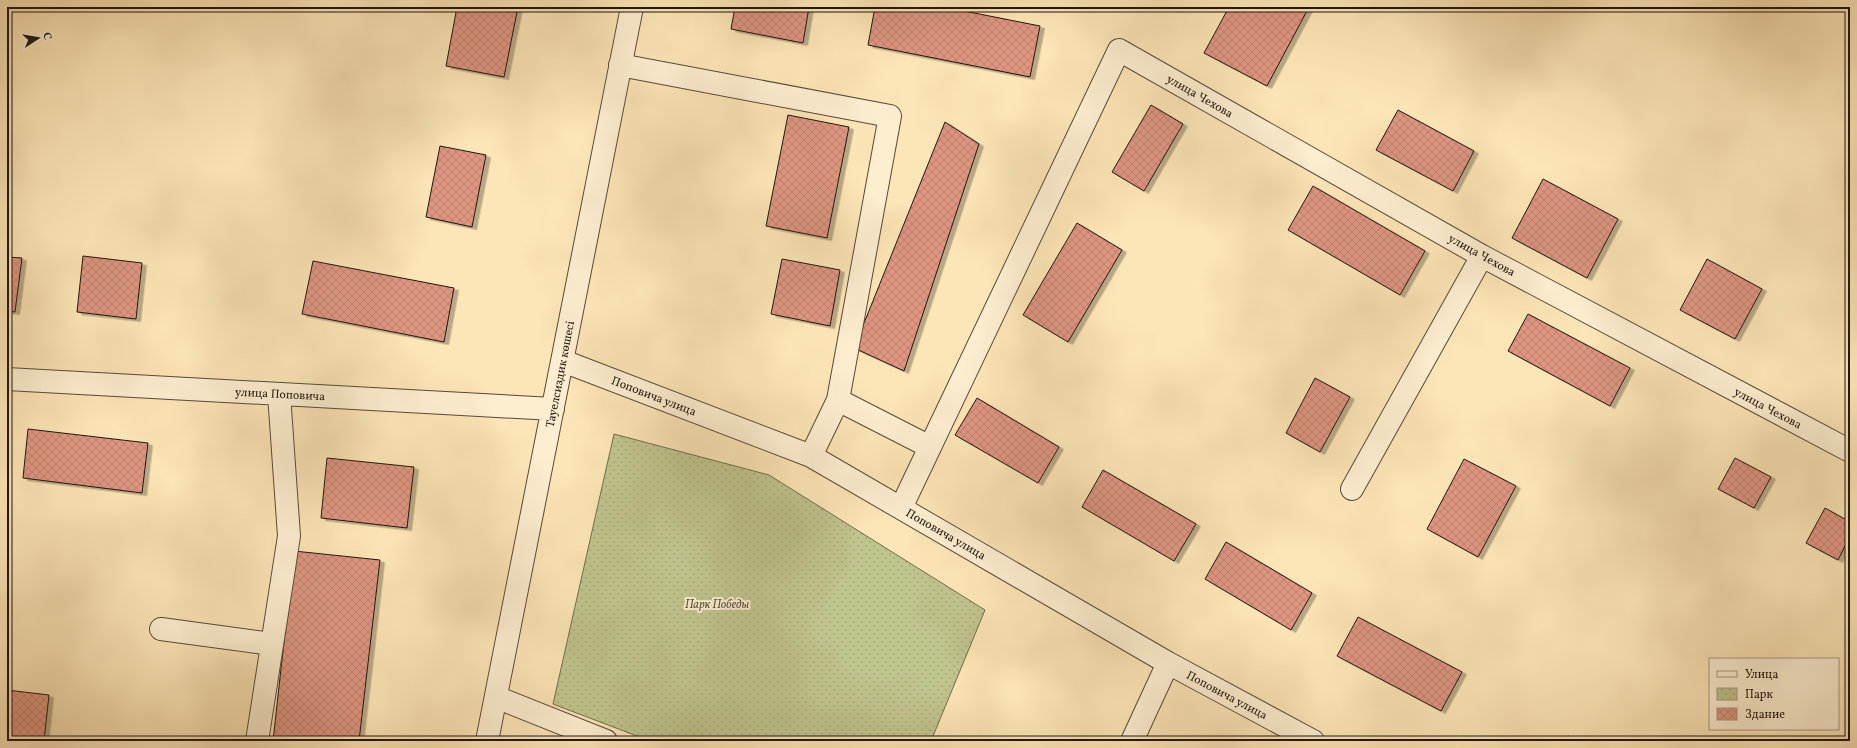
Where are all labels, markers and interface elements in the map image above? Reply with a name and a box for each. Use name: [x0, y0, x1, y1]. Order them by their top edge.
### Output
north arrow: [18, 18, 58, 58]
text: С: [38, 31, 54, 41]
street label: улица Чехова: [1163, 71, 1236, 122]
street label: улица Чехова: [1445, 231, 1518, 281]
street label: Тауелсиздик көшесі: [543, 319, 579, 429]
street label: Поповича улица: [609, 373, 699, 421]
street label: улица Чехова: [1731, 384, 1804, 433]
street label: улица Поповича: [234, 385, 325, 405]
street label: Поповича улица: [903, 505, 988, 564]
park label: Парк Победы: [685, 597, 749, 613]
legend: [1709, 658, 1839, 730]
text: Улица: [1745, 667, 1778, 683]
street label: Поповича улица: [1183, 668, 1270, 724]
text: Парк: [1745, 687, 1773, 703]
text: Здание: [1745, 707, 1785, 723]

